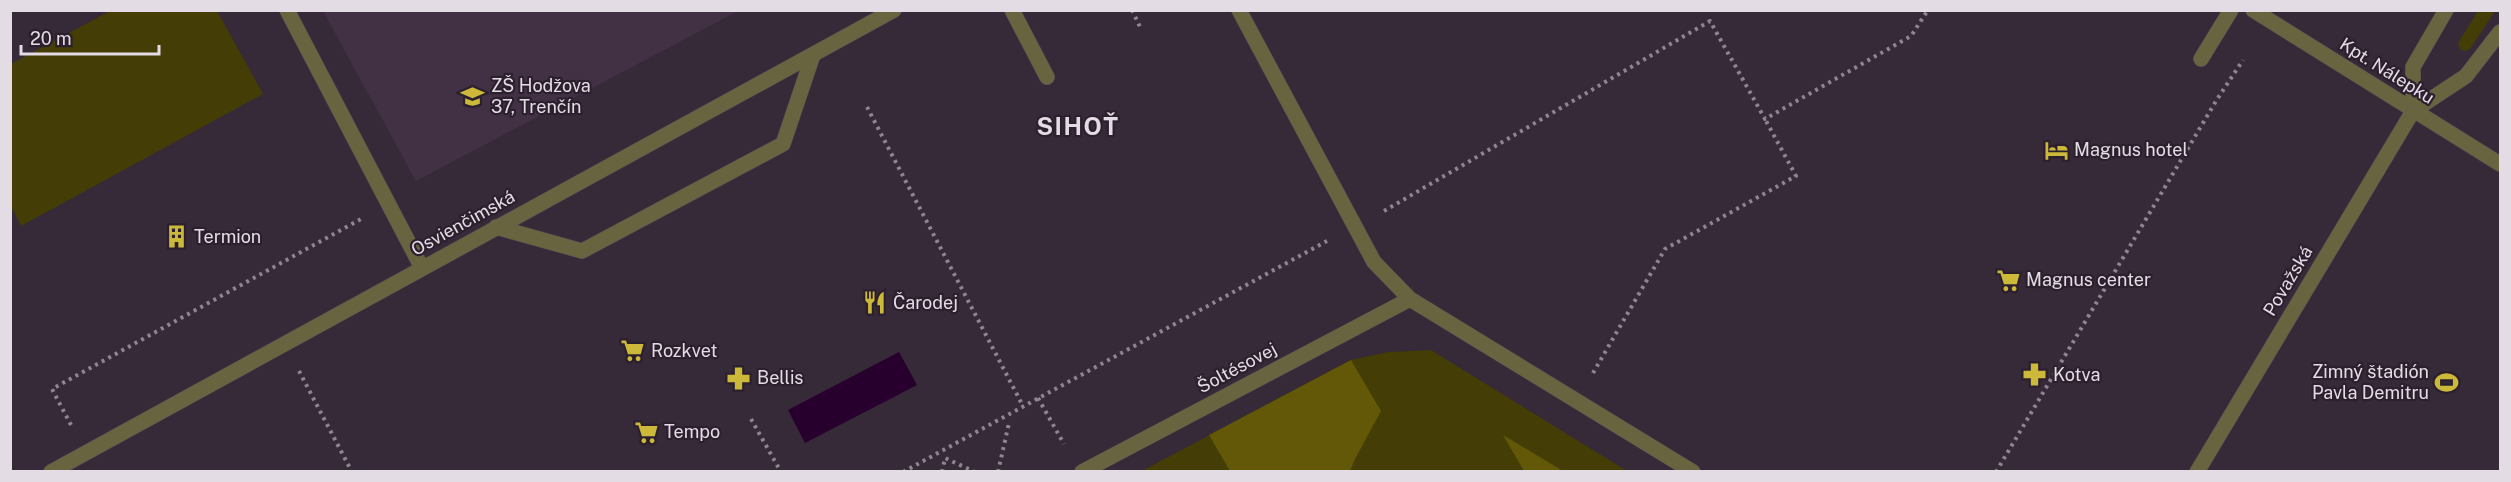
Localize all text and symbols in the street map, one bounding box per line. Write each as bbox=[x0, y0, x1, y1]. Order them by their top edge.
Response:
scale bar bbox=[21, 18, 159, 56]
text: 20 m bbox=[30, 28, 72, 49]
street label: Kpt. Nálepku bbox=[2336, 33, 2438, 108]
place label: ZŠ Hodžova 37, Trenčín bbox=[491, 75, 591, 117]
school or university icon: ZŠ Hodžova 37, Trenčín bbox=[460, 83, 486, 109]
district label: SIHOŤ bbox=[1036, 112, 1120, 140]
hotel icon: Magnus hotel bbox=[2043, 137, 2069, 163]
place label: Magnus hotel bbox=[2074, 139, 2188, 160]
street label: Osvienčimská bbox=[407, 185, 518, 260]
building icon: Termion bbox=[163, 224, 189, 250]
place label: Termion bbox=[194, 226, 261, 247]
street label: Považská bbox=[2259, 242, 2317, 319]
supermarket icon: Magnus center bbox=[1995, 267, 2021, 293]
place label: Magnus center bbox=[2026, 269, 2151, 290]
restaurant icon: Čarodej bbox=[862, 290, 888, 316]
place label: Čarodej bbox=[893, 292, 958, 313]
supermarket icon: Rozkvet bbox=[620, 338, 646, 364]
street label: Šoltésovej bbox=[1194, 338, 1280, 397]
place label: Rozkvet bbox=[651, 340, 718, 361]
place label: Zimný štadión Pavla Demitru bbox=[2312, 361, 2429, 403]
pharmacy icon: Kotva bbox=[2022, 362, 2048, 388]
place label: Kotva bbox=[2053, 364, 2100, 385]
pharmacy icon: Bellis bbox=[726, 365, 752, 391]
place label: Bellis bbox=[757, 367, 803, 388]
sports icon: Zimný štadión Pavla Demitru bbox=[2434, 369, 2460, 395]
supermarket icon: Tempo bbox=[633, 419, 659, 445]
place label: Tempo bbox=[664, 421, 720, 442]

